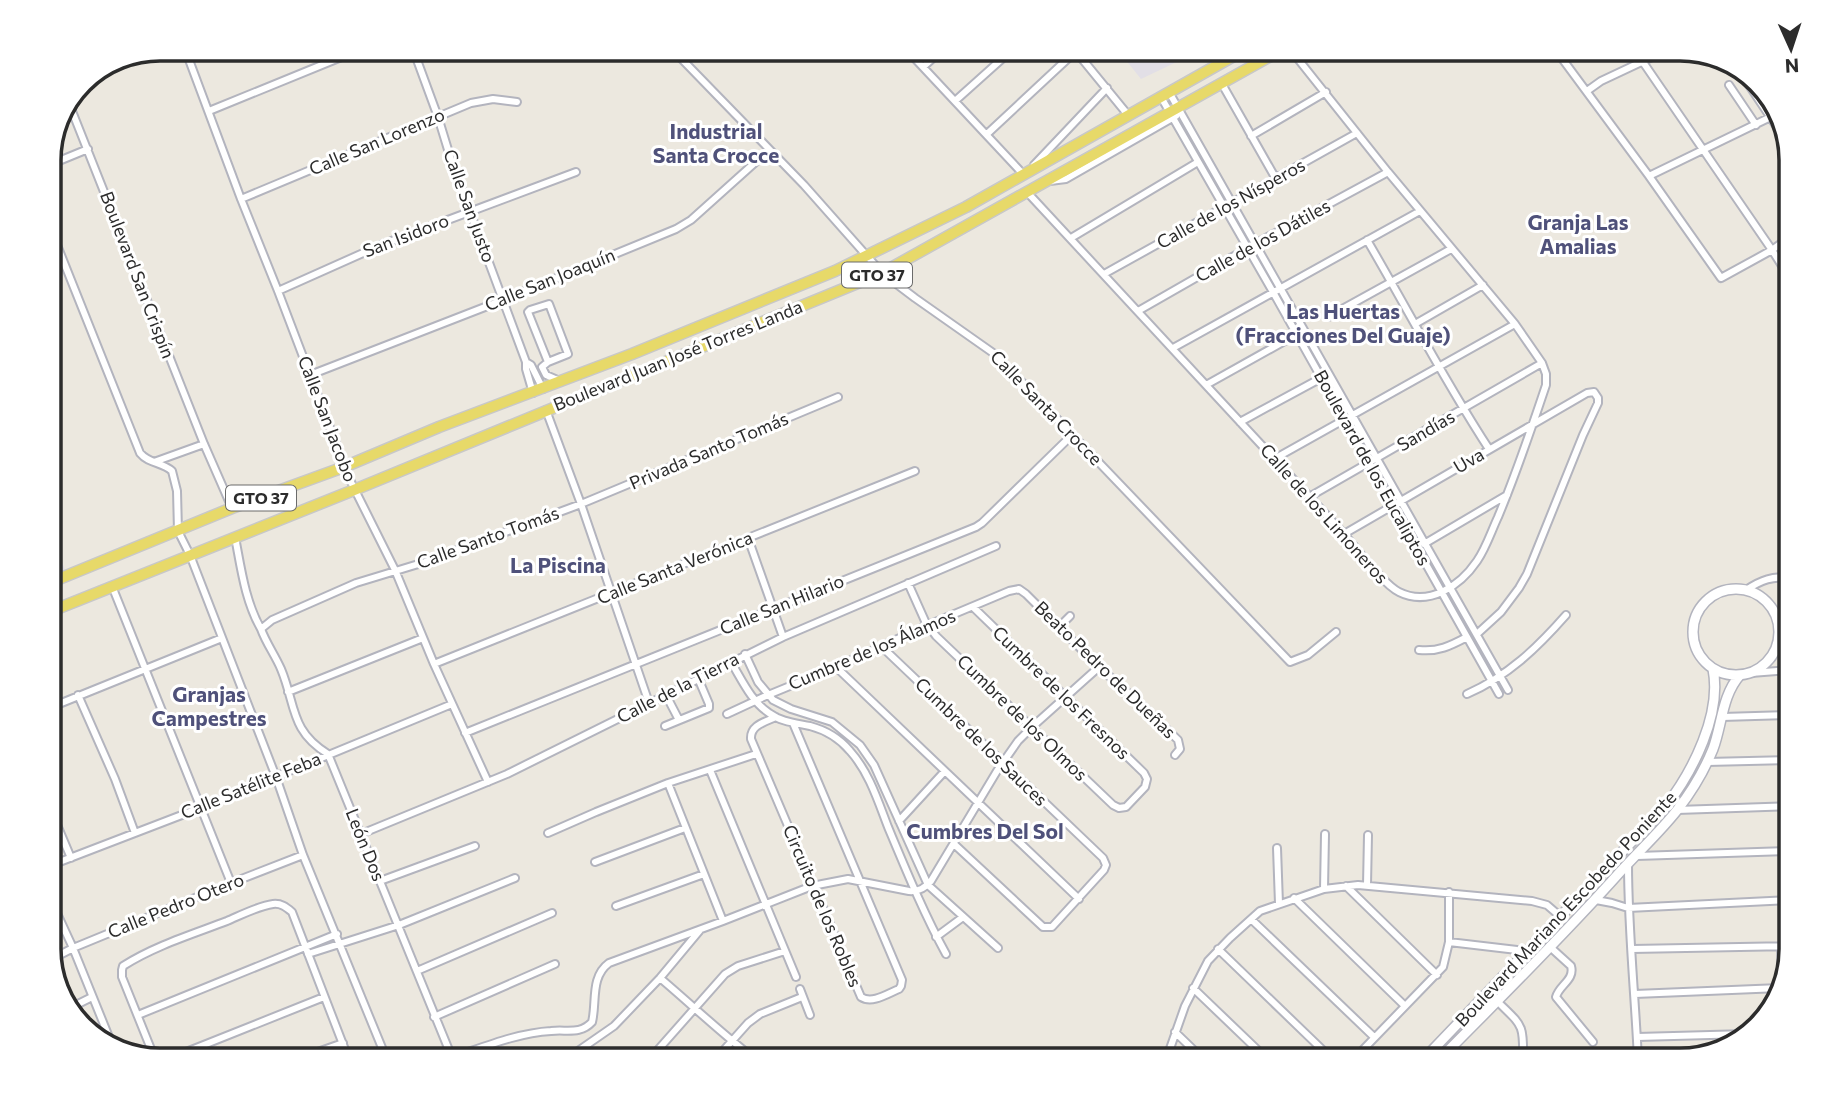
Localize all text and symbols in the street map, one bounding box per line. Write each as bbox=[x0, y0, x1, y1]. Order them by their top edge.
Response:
north arrow bbox=[1756, 14, 1826, 84]
text: N bbox=[1784, 55, 1800, 78]
street label: Calle San Lorenzo bbox=[306, 103, 448, 180]
district label: Industrial Santa Crocce bbox=[653, 118, 779, 167]
street label: Calle San Justo bbox=[439, 146, 501, 265]
street label: Calle de los Nísperos bbox=[1153, 153, 1309, 253]
street label: Boulevard San Crispín bbox=[96, 188, 180, 361]
street label: Calle de los Dátiles bbox=[1191, 194, 1334, 286]
street label: San Isidoro bbox=[360, 209, 452, 262]
district label: Granja Las Amalias bbox=[1528, 209, 1629, 258]
street label: Calle San Joaquín bbox=[481, 243, 618, 315]
road number: GTO 37 bbox=[842, 262, 912, 288]
street label: Boulevard Juan José Torres Landa bbox=[550, 295, 805, 415]
district label: Las Huertas (Fracciones Del Guaje) bbox=[1235, 298, 1451, 347]
street label: Calle Santa Crocce bbox=[986, 345, 1107, 469]
street label: Calle San Jacobo bbox=[294, 352, 362, 485]
street label: Boulevard de los Eucaliptos bbox=[1310, 366, 1436, 569]
street label: Sandías bbox=[1393, 405, 1458, 455]
street label: Privada Santo Tomás bbox=[626, 407, 791, 494]
street label: Calle de los Limoneros bbox=[1256, 439, 1393, 588]
street label: Uva bbox=[1449, 443, 1488, 478]
road number: GTO 37 bbox=[226, 485, 296, 510]
street label: Calle Santo Tomás bbox=[414, 501, 562, 573]
street label: Calle Santa Verónica bbox=[594, 526, 756, 608]
district label: La Piscina bbox=[510, 552, 606, 577]
street label: Calle San Hilario bbox=[716, 569, 847, 639]
street label: Beato Pedro de Dueñas bbox=[1030, 596, 1181, 742]
street label: Cumbre de los Álamos bbox=[785, 604, 959, 694]
street label: Cumbre de los Fresnos bbox=[988, 621, 1135, 764]
street label: Calle de la Tierra bbox=[613, 647, 742, 727]
street label: Cumbre de los Olmos bbox=[953, 649, 1092, 785]
street label: Cumbre de los Sauces bbox=[911, 672, 1052, 810]
district label: Granjas Campestres bbox=[152, 681, 267, 730]
street label: Calle Satélite Feba bbox=[177, 747, 324, 823]
street label: Boulevard Mariano Escobedo Poniente bbox=[1450, 786, 1680, 1031]
street label: León Dos bbox=[341, 805, 390, 884]
district label: Cumbres Del Sol bbox=[906, 818, 1064, 843]
street label: Circuito de los Robles bbox=[779, 821, 867, 990]
street label: Calle Pedro Otero bbox=[104, 868, 247, 942]

